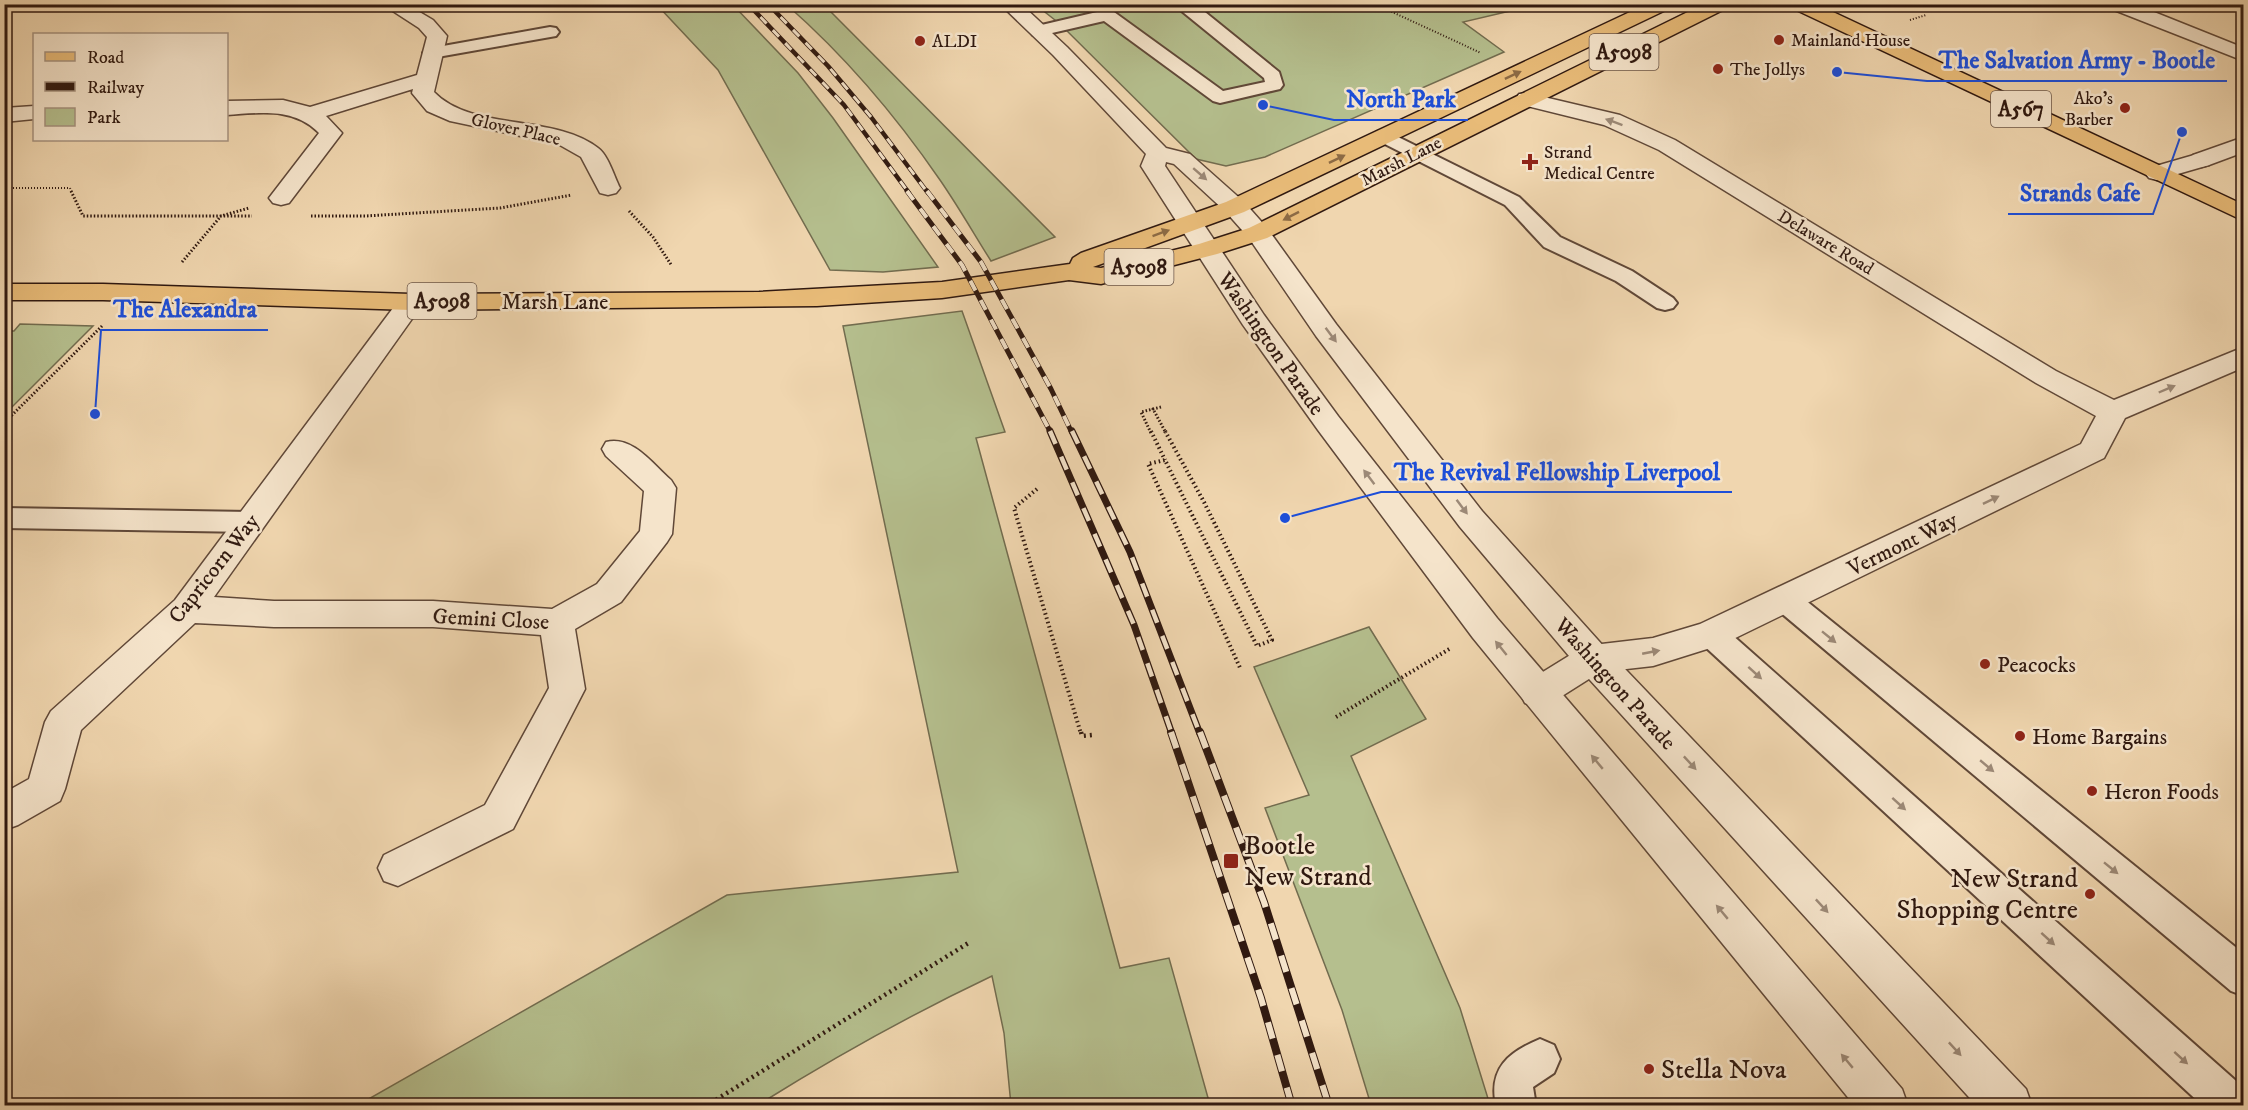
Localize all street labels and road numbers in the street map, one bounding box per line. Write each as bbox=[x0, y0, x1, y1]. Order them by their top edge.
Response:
road number: A5098 bbox=[1590, 34, 1658, 70]
road number: A567 bbox=[1991, 91, 2051, 127]
street label: Glover Place bbox=[469, 109, 563, 151]
street label: Marsh Lane bbox=[1357, 132, 1445, 192]
street label: Delaware Road bbox=[1773, 206, 1878, 280]
road number: A5098 bbox=[1104, 249, 1174, 285]
street label: Washington Parade bbox=[1211, 266, 1330, 421]
road number: A5098 bbox=[408, 283, 476, 319]
street label: Marsh Lane bbox=[502, 289, 608, 316]
street label: Vermont Way bbox=[1842, 506, 1962, 583]
street label: Capricorn Way bbox=[163, 508, 266, 629]
street label: Gemini Close bbox=[432, 603, 550, 636]
street label: Washington Parade bbox=[1548, 612, 1681, 756]

